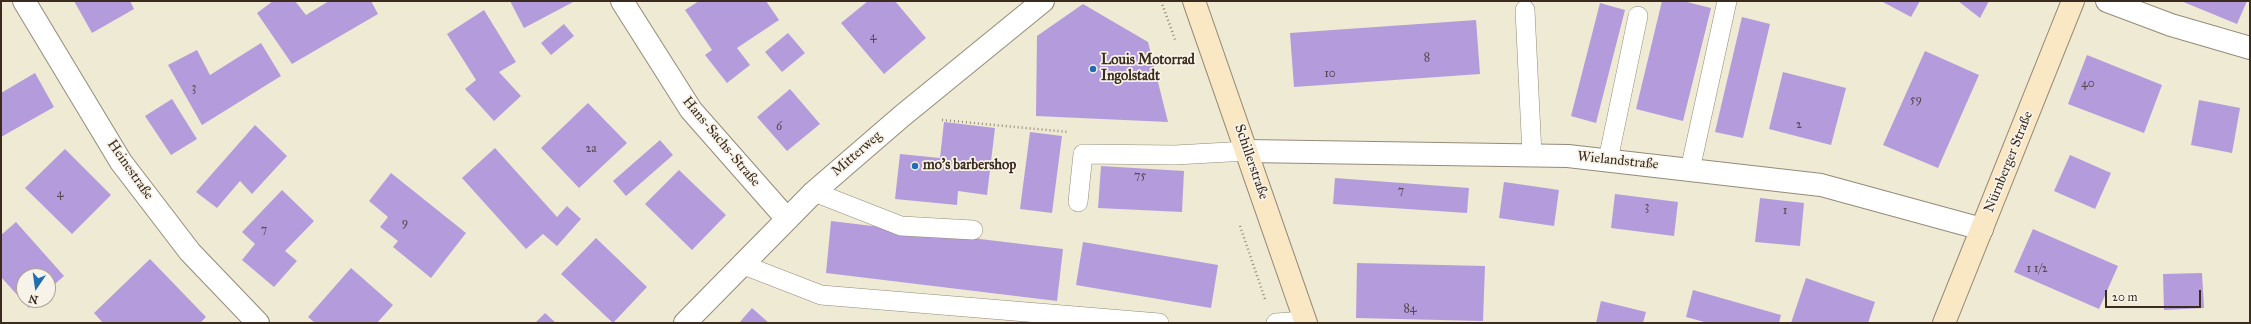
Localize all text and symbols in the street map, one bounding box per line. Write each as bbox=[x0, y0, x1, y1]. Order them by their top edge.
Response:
house number: 4 bbox=[870, 30, 876, 44]
house number: 8 bbox=[1424, 51, 1430, 65]
place label: Louis Motorrad Ingolstadt bbox=[1101, 53, 1195, 86]
marker: Louis Motorrad Ingolstadt bbox=[1088, 64, 1098, 74]
house number: 10 bbox=[1324, 67, 1336, 81]
house number: 40 bbox=[2081, 77, 2095, 91]
house number: 3 bbox=[192, 81, 196, 95]
house number: 59 bbox=[1910, 93, 1922, 107]
street label: Hans-Sachs-Straße bbox=[678, 94, 764, 190]
street label: Nürnberger Straße bbox=[1981, 109, 2037, 215]
house number: 2 bbox=[1796, 118, 1802, 132]
house number: 6 bbox=[776, 120, 782, 134]
street label: Schillerstraße bbox=[1230, 122, 1272, 202]
street label: Mitterweg bbox=[829, 128, 885, 180]
street label: Heinestraße bbox=[103, 137, 157, 203]
house number: 2a bbox=[586, 142, 596, 156]
street label: Wielandstraße bbox=[1577, 148, 1659, 174]
place label: mo's barbershop bbox=[923, 158, 1016, 174]
marker: mo's barbershop bbox=[910, 161, 920, 171]
house number: 75 bbox=[1134, 169, 1146, 183]
house number: 7 bbox=[1398, 184, 1404, 198]
house number: 4 bbox=[57, 187, 63, 201]
house number: 3 bbox=[1645, 200, 1649, 214]
house number: 1 bbox=[1783, 204, 1787, 218]
house number: 9 bbox=[402, 216, 408, 230]
house number: 7 bbox=[261, 223, 267, 237]
house number: 1 1/2 bbox=[2026, 262, 2048, 276]
north arrow bbox=[16, 268, 56, 308]
scale bar bbox=[2107, 282, 2203, 308]
text: 20 m bbox=[2112, 290, 2138, 304]
text: N bbox=[27, 292, 39, 307]
house number: 84 bbox=[1403, 302, 1417, 316]

